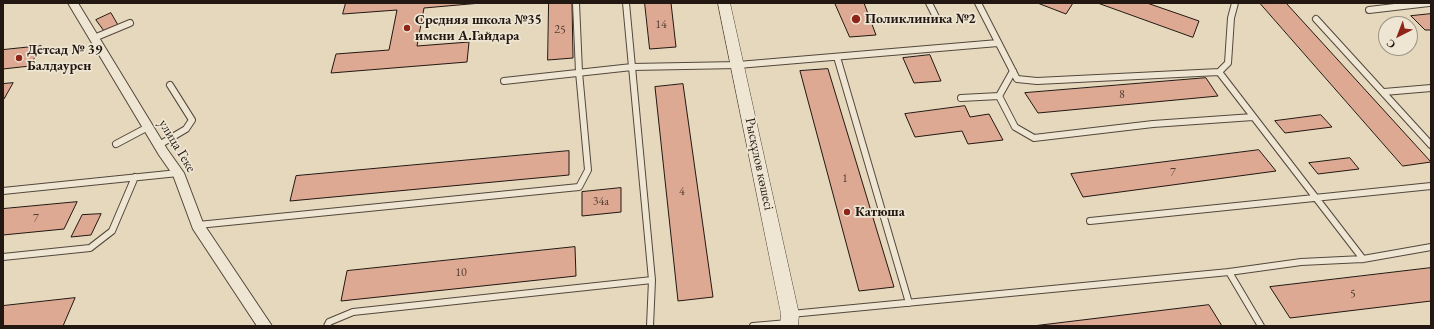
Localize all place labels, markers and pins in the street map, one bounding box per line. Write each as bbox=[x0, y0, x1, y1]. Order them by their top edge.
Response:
place label: Поликлиника №2 bbox=[865, 11, 976, 27]
place label: Средняя школа №35 имени А.Гайдара bbox=[415, 12, 542, 44]
marker: Поликлиника №2 bbox=[850, 13, 862, 25]
marker: Средняя школа №35 имени А.Гайдара bbox=[402, 23, 412, 33]
place label: Детсад № 39 Балдаурен bbox=[27, 42, 102, 74]
marker: Детсад № 39 Балдаурен bbox=[14, 53, 24, 63]
place label: Катюша bbox=[855, 204, 905, 220]
marker: Катюша bbox=[842, 207, 852, 217]

